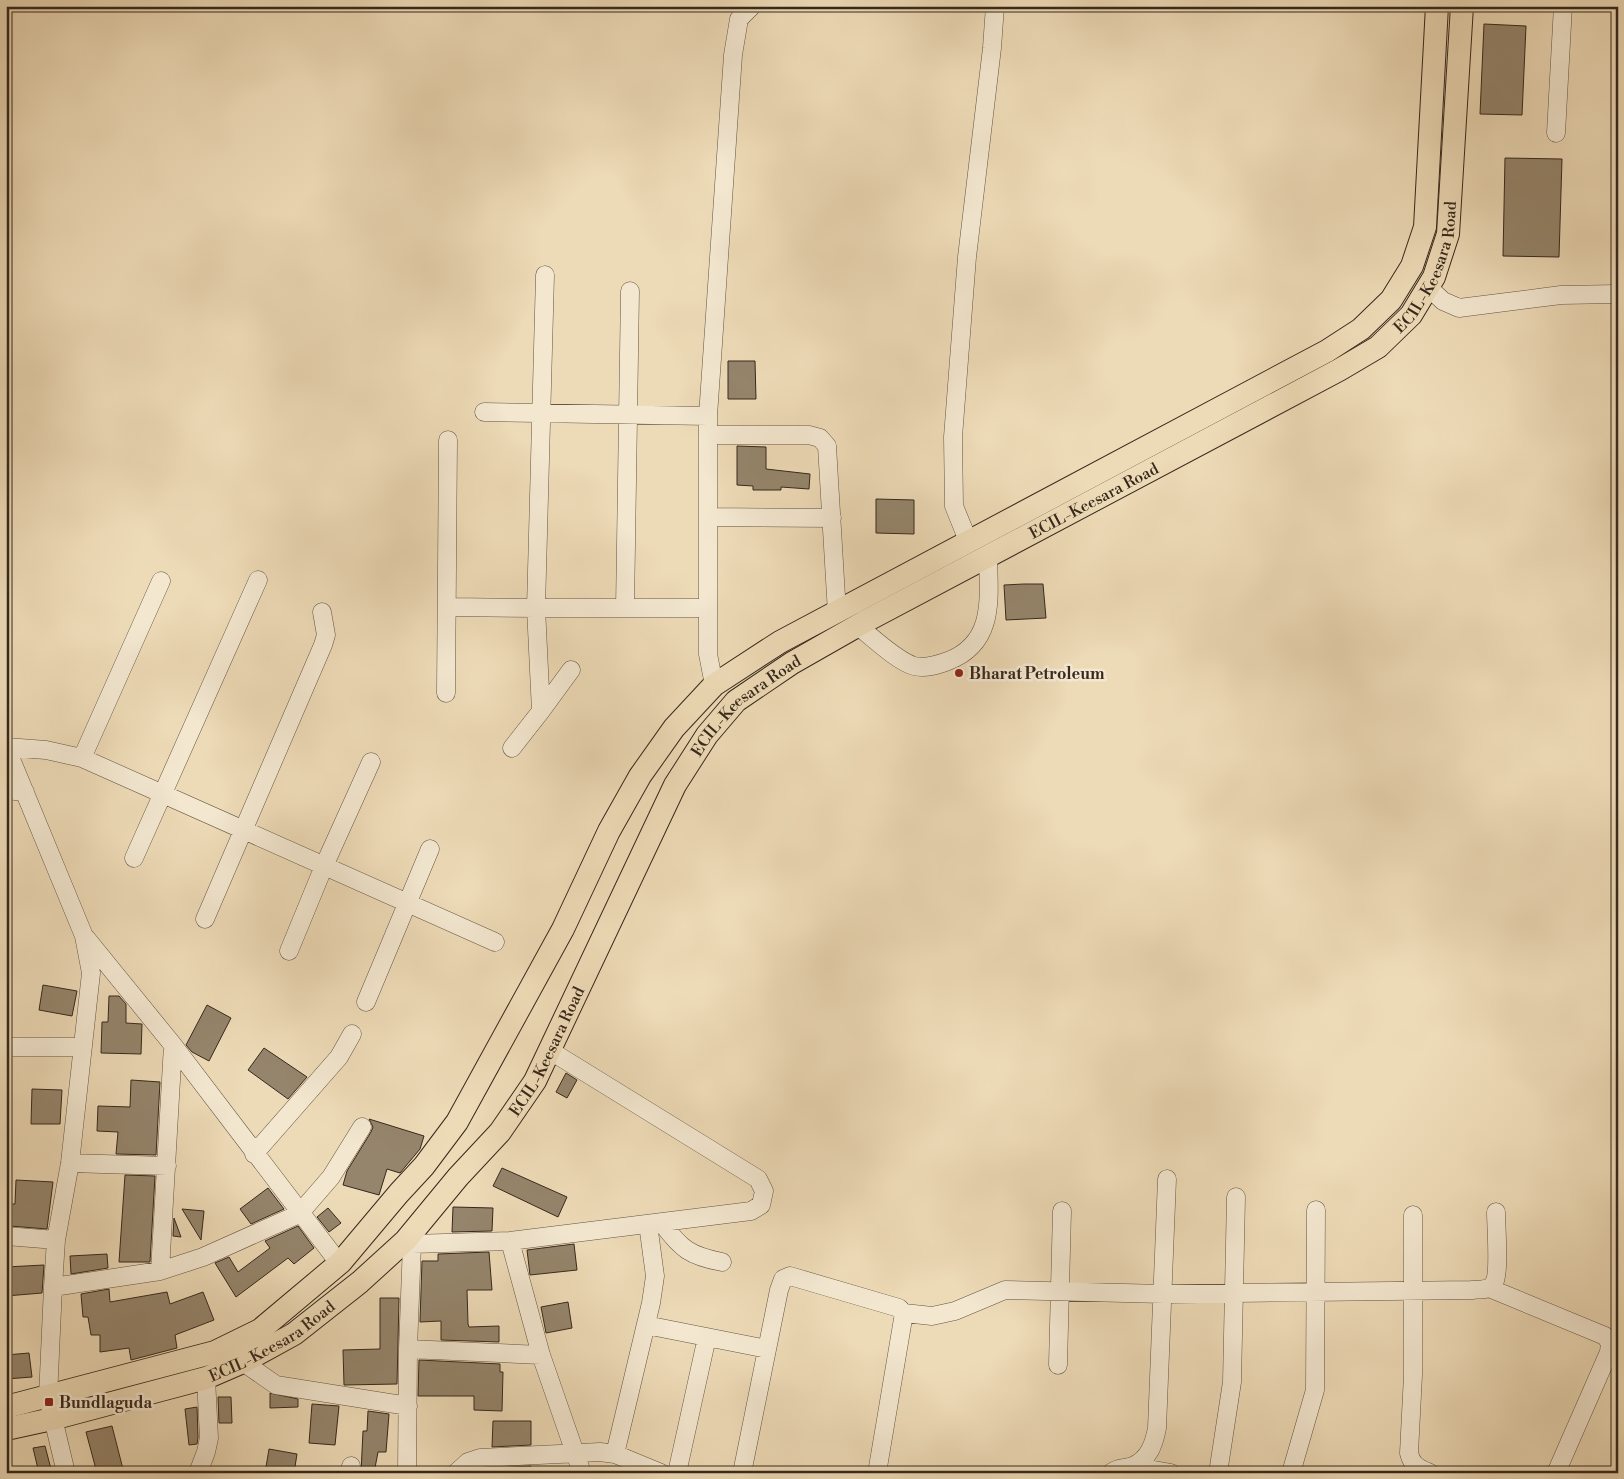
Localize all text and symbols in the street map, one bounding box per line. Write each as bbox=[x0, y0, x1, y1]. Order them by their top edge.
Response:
street label: ECIL-Keesara Road bbox=[1389, 201, 1461, 338]
street label: ECIL-Keesara Road bbox=[1026, 459, 1162, 544]
street label: ECIL-Keesara Road bbox=[687, 651, 805, 760]
place label: Bharat Petroleum bbox=[969, 664, 1105, 684]
marker: Bharat Petroleum bbox=[953, 667, 965, 679]
street label: ECIL-Keesara Road bbox=[505, 984, 589, 1120]
street label: ECIL-Keesara Road bbox=[206, 1297, 339, 1387]
place label: Bundlaguda bbox=[59, 1393, 153, 1413]
marker: Bundlaguda bbox=[43, 1396, 55, 1408]

